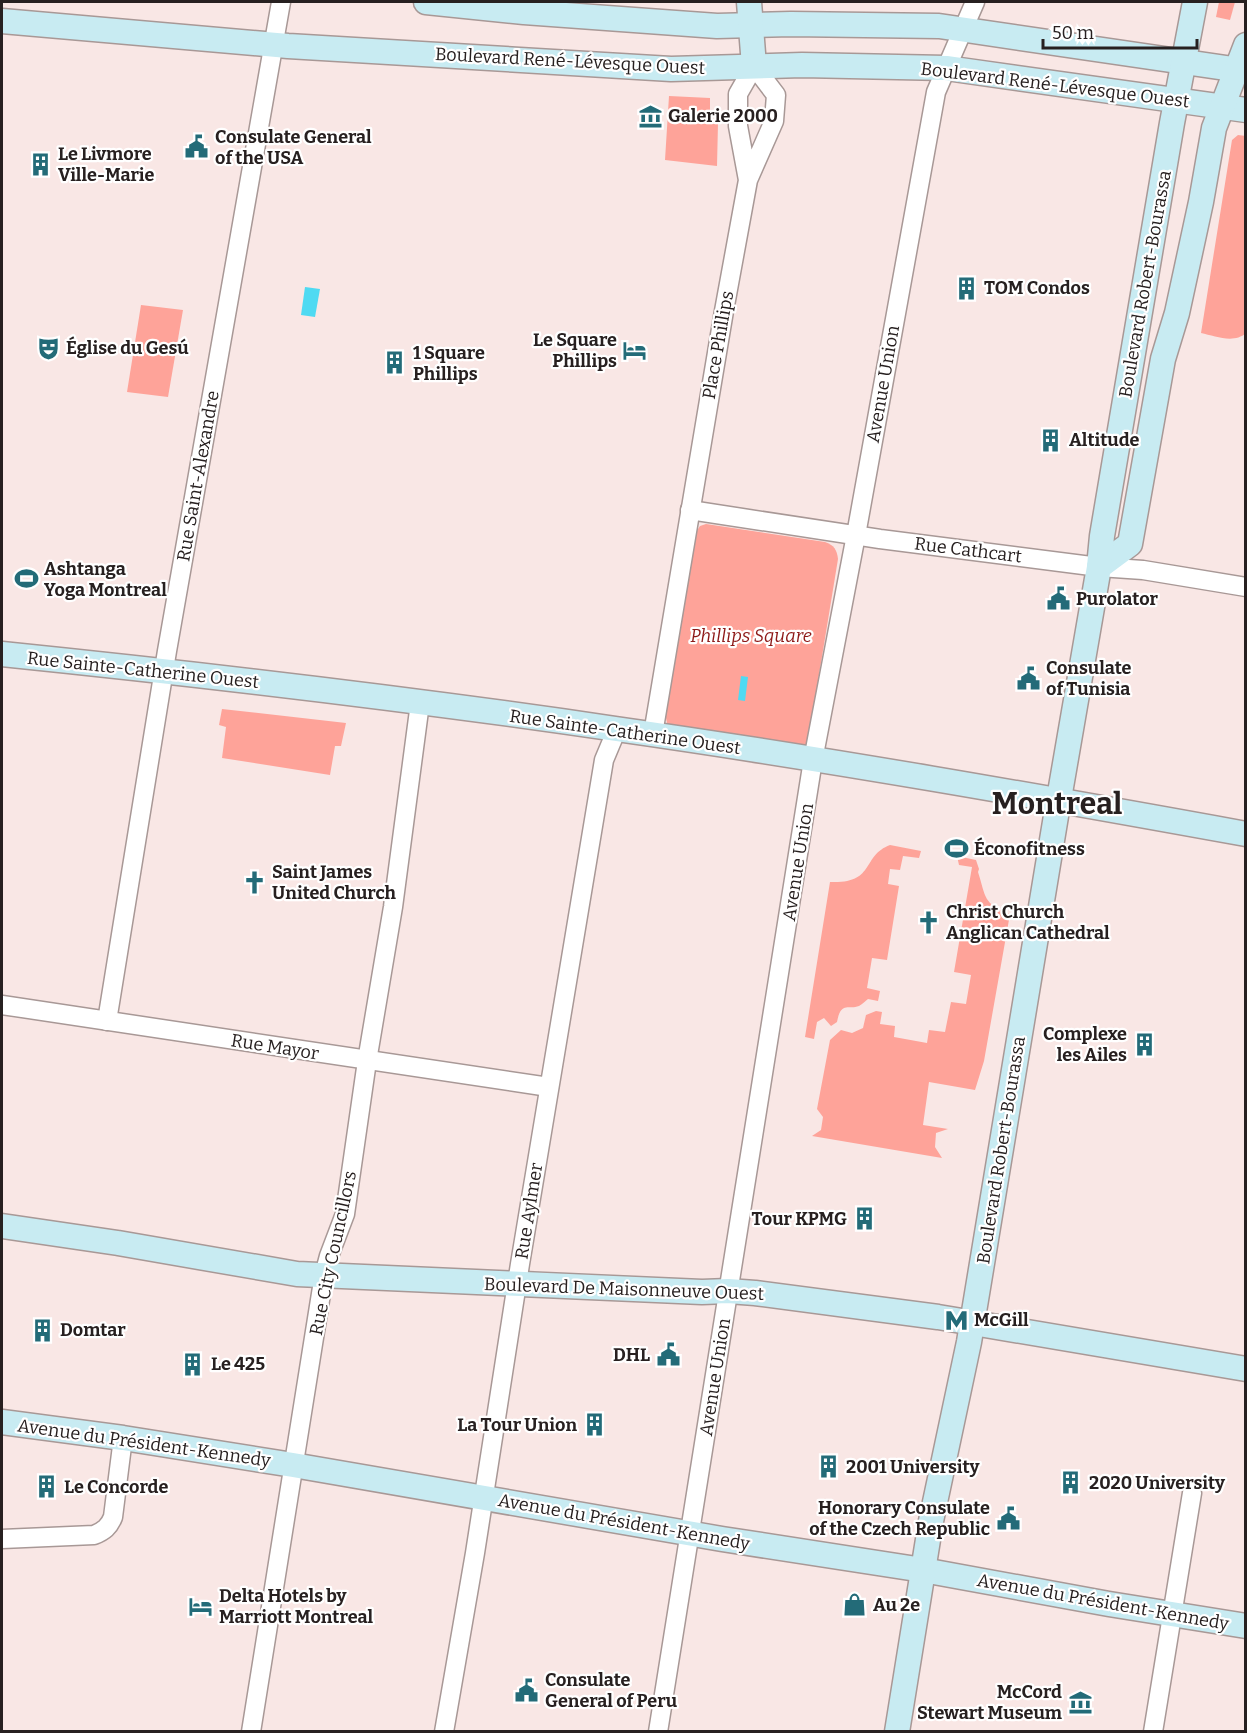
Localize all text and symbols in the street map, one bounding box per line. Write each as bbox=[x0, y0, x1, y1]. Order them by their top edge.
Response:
scale bar bbox=[1043, 12, 1198, 50]
text: 50 m bbox=[1052, 22, 1094, 44]
street label: Boulevard René-Lévesque Ouest bbox=[434, 43, 706, 79]
street label: Boulevard René-Lévesque Ouest bbox=[919, 58, 1191, 112]
museum icon: Galerie 2000 bbox=[637, 103, 663, 129]
place label: Galerie 2000 bbox=[668, 105, 778, 127]
place label: Consulate General of the USA bbox=[215, 126, 372, 169]
public building icon: Consulate General of the USA bbox=[184, 134, 210, 160]
place label: Le Livmore Ville-Marie bbox=[58, 143, 155, 186]
building icon: Le Livmore Ville-Marie bbox=[27, 151, 53, 177]
street label: Boulevard Robert-Bourassa bbox=[1114, 169, 1176, 399]
building icon: TOM Condos bbox=[953, 275, 979, 301]
place label: TOM Condos bbox=[984, 277, 1090, 299]
street label: Place Phillips bbox=[698, 289, 738, 401]
street label: Avenue Union bbox=[862, 323, 904, 444]
place label: Le Square Phillips bbox=[533, 329, 617, 372]
theatre icon: Église du Gesú bbox=[35, 335, 61, 361]
place label: Église du Gesú bbox=[66, 336, 189, 359]
hotel icon: Le Square Phillips bbox=[622, 337, 648, 363]
place label: 1 Square Phillips bbox=[413, 342, 485, 385]
building icon: 1 Square Phillips bbox=[382, 350, 408, 376]
street label: Rue Saint-Alexandre bbox=[172, 389, 224, 563]
building icon: Altitude bbox=[1038, 427, 1064, 453]
place label: Altitude bbox=[1069, 429, 1140, 451]
street label: Rue Cathcart bbox=[913, 533, 1023, 568]
place label: Ashtanga Yoga Montreal bbox=[44, 558, 167, 601]
sports icon: Ashtanga Yoga Montreal bbox=[13, 566, 39, 592]
public building icon: Purolator bbox=[1045, 586, 1071, 612]
place label: Purolator bbox=[1076, 588, 1159, 610]
park label: Phillips Square bbox=[690, 625, 812, 647]
street label: Rue Sainte-Catherine Ouest bbox=[26, 647, 261, 693]
place label: Consulate of Tunisia bbox=[1046, 657, 1132, 700]
public building icon: Consulate of Tunisia bbox=[1015, 665, 1041, 691]
street label: Rue Sainte-Catherine Ouest bbox=[508, 705, 742, 759]
district label: Montreal bbox=[992, 786, 1122, 822]
street label: Avenue Union bbox=[778, 801, 818, 922]
sports icon: Éconofitness bbox=[943, 836, 969, 862]
place label: Éconofitness bbox=[974, 837, 1085, 860]
place label: Saint James United Church bbox=[272, 861, 397, 904]
church icon: Saint James United Church bbox=[241, 869, 267, 895]
place label: Christ Church Anglican Cathedral bbox=[946, 901, 1110, 944]
church icon: Christ Church Anglican Cathedral bbox=[915, 909, 941, 935]
place label: Complexe les Ailes bbox=[1043, 1023, 1127, 1066]
street label: Rue Mayor bbox=[230, 1029, 321, 1065]
building icon: Complexe les Ailes bbox=[1132, 1031, 1158, 1057]
street label: Boulevard Robert-Bourassa bbox=[972, 1034, 1030, 1265]
street label: Rue Aylmer bbox=[511, 1161, 547, 1261]
street label: Rue City Councillors bbox=[305, 1169, 361, 1337]
building icon: Tour KPMG bbox=[852, 1206, 878, 1232]
place label: Tour KPMG bbox=[752, 1208, 847, 1230]
street label: Boulevard De Maisonneuve Ouest bbox=[484, 1273, 765, 1305]
metro station icon: McGill bbox=[943, 1307, 969, 1333]
place label: McGill bbox=[974, 1309, 1029, 1331]
street label: Avenue Union bbox=[695, 1316, 735, 1437]
building icon: Domtar bbox=[29, 1317, 55, 1343]
place label: Domtar bbox=[60, 1319, 126, 1341]
public building icon: DHL bbox=[655, 1342, 681, 1368]
place label: DHL bbox=[613, 1344, 650, 1366]
building icon: Le 425 bbox=[180, 1351, 206, 1377]
place label: Le 425 bbox=[211, 1353, 265, 1375]
building icon: La Tour Union bbox=[582, 1412, 608, 1438]
street label: Avenue du Président-Kennedy bbox=[16, 1414, 272, 1472]
place label: La Tour Union bbox=[457, 1414, 577, 1436]
building icon: 2001 University bbox=[815, 1454, 841, 1480]
place label: 2001 University bbox=[846, 1456, 981, 1478]
building icon: 2020 University bbox=[1058, 1470, 1084, 1496]
place label: 2020 University bbox=[1089, 1472, 1226, 1494]
building icon: Le Concorde bbox=[33, 1474, 59, 1500]
place label: Le Concorde bbox=[64, 1476, 168, 1498]
street label: Avenue du Président-Kennedy bbox=[496, 1489, 752, 1555]
place label: Honorary Consulate of the Czech Republic bbox=[809, 1497, 990, 1540]
public building icon: Honorary Consulate of the Czech Republic bbox=[995, 1505, 1021, 1531]
street label: Avenue du Président-Kennedy bbox=[975, 1569, 1231, 1635]
place label: Delta Hotels by Marriott Montreal bbox=[219, 1585, 374, 1628]
shop icon: Au 2e bbox=[842, 1592, 868, 1618]
hotel icon: Delta Hotels by Marriott Montreal bbox=[188, 1593, 214, 1619]
place label: Au 2e bbox=[873, 1594, 920, 1616]
place label: Consulate General of Peru bbox=[545, 1669, 678, 1712]
public building icon: Consulate General of Peru bbox=[514, 1677, 540, 1703]
place label: McCord Stewart Museum bbox=[917, 1681, 1062, 1724]
museum icon: McCord Stewart Museum bbox=[1067, 1689, 1093, 1715]

